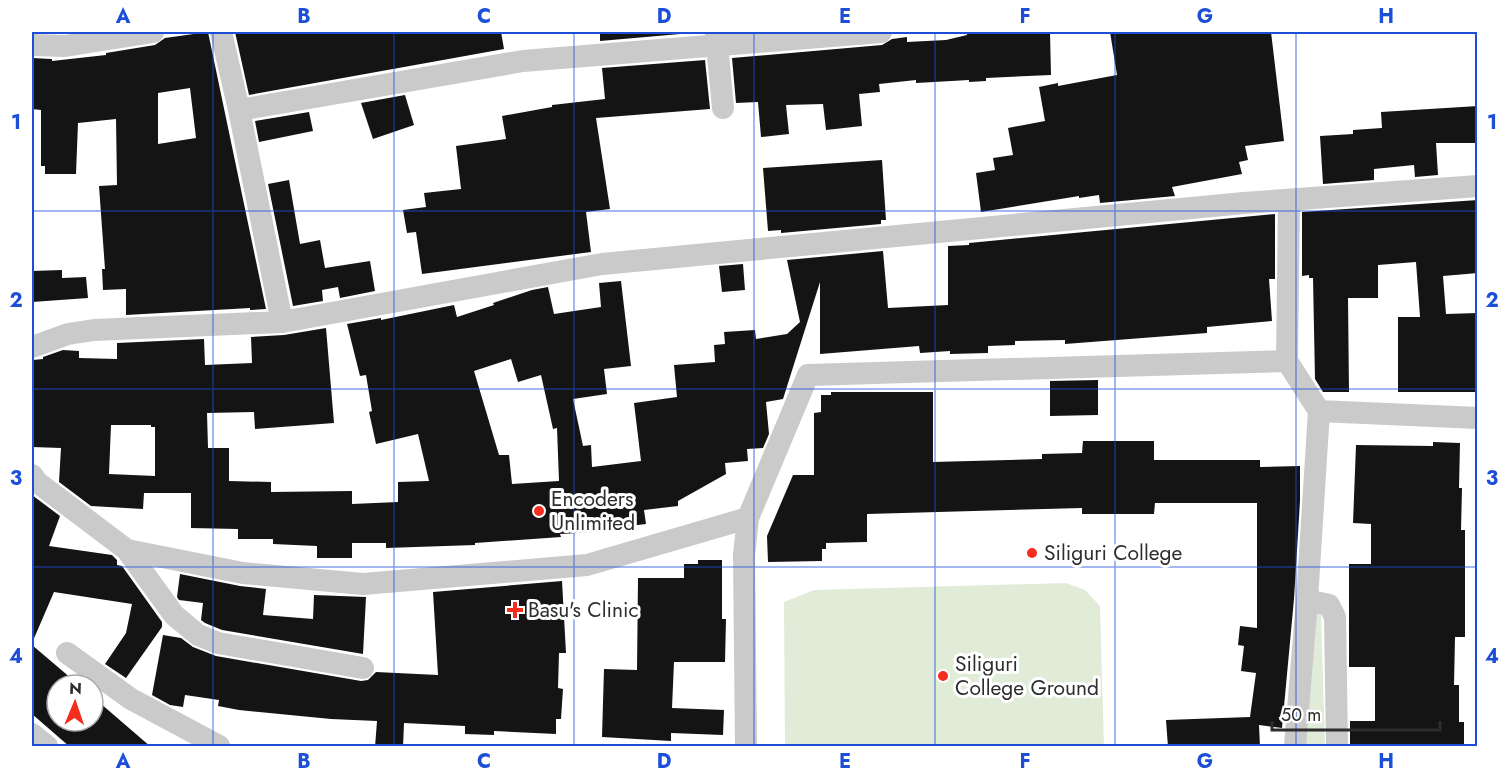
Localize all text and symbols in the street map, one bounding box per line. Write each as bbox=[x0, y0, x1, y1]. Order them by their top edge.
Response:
text: A bbox=[115, 2, 131, 31]
text: B bbox=[297, 2, 311, 31]
text: C bbox=[477, 2, 491, 31]
text: D bbox=[657, 2, 671, 31]
text: E bbox=[839, 2, 851, 31]
text: F bbox=[1019, 2, 1031, 31]
text: G bbox=[1197, 2, 1213, 31]
text: H bbox=[1378, 2, 1394, 31]
text: 1 bbox=[11, 108, 21, 137]
text: 1 bbox=[1487, 108, 1497, 137]
text: 2 bbox=[9, 286, 23, 315]
text: 2 bbox=[1485, 286, 1499, 315]
text: 3 bbox=[10, 464, 22, 493]
text: 3 bbox=[1486, 464, 1498, 493]
place label: Encoders Unlimited bbox=[551, 484, 635, 538]
marker: Encoders Unlimited bbox=[532, 504, 546, 518]
place label: Siliguri College bbox=[1044, 538, 1183, 568]
marker: Siliguri College bbox=[1025, 546, 1039, 560]
place label: Basu's Clinic bbox=[528, 595, 639, 625]
marker: Basu's Clinic bbox=[506, 601, 524, 619]
text: 4 bbox=[9, 642, 23, 671]
text: 4 bbox=[1485, 642, 1499, 671]
place label: Siliguri College Ground bbox=[955, 649, 1099, 703]
marker: Siliguri College Ground bbox=[936, 669, 950, 683]
north arrow bbox=[45, 673, 105, 733]
text: N bbox=[69, 677, 82, 700]
scale bar bbox=[1272, 694, 1440, 732]
text: 50 m bbox=[1281, 702, 1321, 728]
text: A bbox=[115, 747, 131, 776]
text: B bbox=[297, 747, 311, 776]
text: C bbox=[477, 747, 491, 776]
text: D bbox=[657, 747, 671, 776]
text: E bbox=[839, 747, 851, 776]
text: F bbox=[1019, 747, 1031, 776]
text: G bbox=[1197, 747, 1213, 776]
text: H bbox=[1378, 747, 1394, 776]

